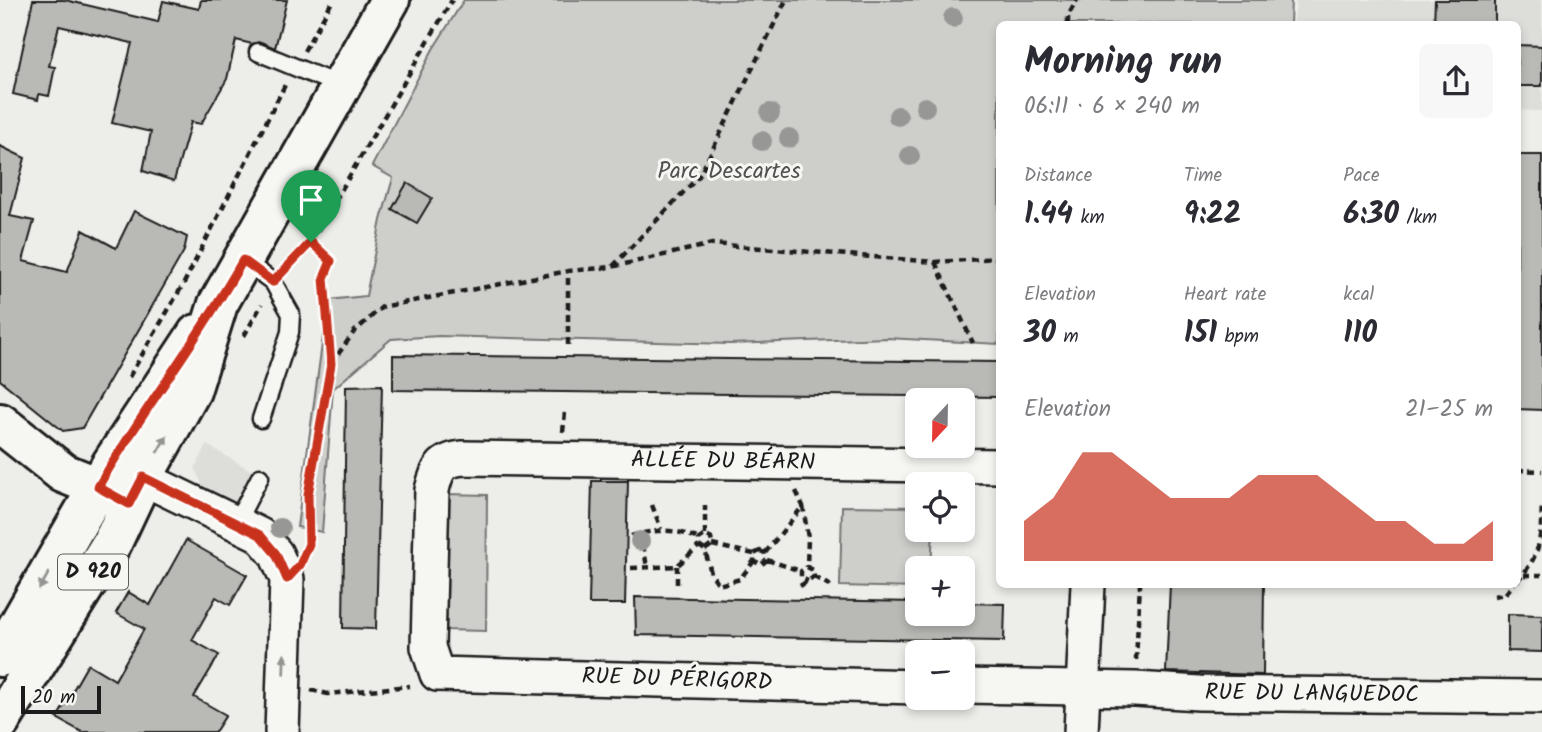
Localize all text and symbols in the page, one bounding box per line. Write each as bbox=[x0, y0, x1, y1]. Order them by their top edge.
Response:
text: Morning run bbox=[1024, 33, 1222, 93]
button: share bbox=[1419, 44, 1493, 118]
text: 06:11 · 6 × 240 m bbox=[1024, 89, 1200, 125]
park label: Parc Descartes bbox=[657, 154, 801, 190]
text: Distance bbox=[1024, 161, 1092, 191]
text: Time bbox=[1184, 161, 1222, 191]
text: Pace bbox=[1343, 161, 1380, 191]
pin bbox=[281, 170, 341, 242]
icon: arrive bbox=[292, 181, 330, 219]
text: 1.44 bbox=[1024, 191, 1073, 239]
text: 9:22 bbox=[1184, 191, 1241, 239]
text: 6:30 bbox=[1343, 191, 1399, 239]
text: km bbox=[1073, 203, 1105, 233]
text: /km bbox=[1399, 203, 1437, 233]
text: Elevation bbox=[1024, 280, 1096, 310]
text: Heart rate bbox=[1184, 280, 1266, 310]
text: kcal bbox=[1343, 280, 1374, 310]
text: 30 bbox=[1024, 310, 1056, 358]
text: 151 bbox=[1184, 310, 1217, 358]
text: 110 bbox=[1343, 310, 1377, 358]
text: m bbox=[1056, 322, 1079, 352]
text: bpm bbox=[1217, 322, 1259, 352]
north arrow bbox=[905, 388, 975, 458]
map controls bbox=[905, 388, 975, 710]
text: Elevation bbox=[1024, 392, 1111, 428]
text: 21–25 m bbox=[1405, 392, 1493, 428]
one-way arrow bbox=[156, 435, 168, 454]
street label: ALLÉE DU BÉARN bbox=[631, 443, 815, 481]
button: locate bbox=[905, 472, 975, 542]
road number: D 920 bbox=[58, 554, 128, 590]
button: + bbox=[905, 556, 975, 626]
one-way arrow bbox=[38, 571, 50, 590]
button: − bbox=[905, 640, 975, 710]
one-way arrow bbox=[279, 653, 290, 675]
street label: RUE DU PÉRIGORD bbox=[581, 659, 773, 701]
street label: RUE DU LANGUEDOC bbox=[1205, 675, 1419, 714]
scale bar bbox=[21, 683, 102, 715]
text: 20 m bbox=[32, 683, 75, 713]

